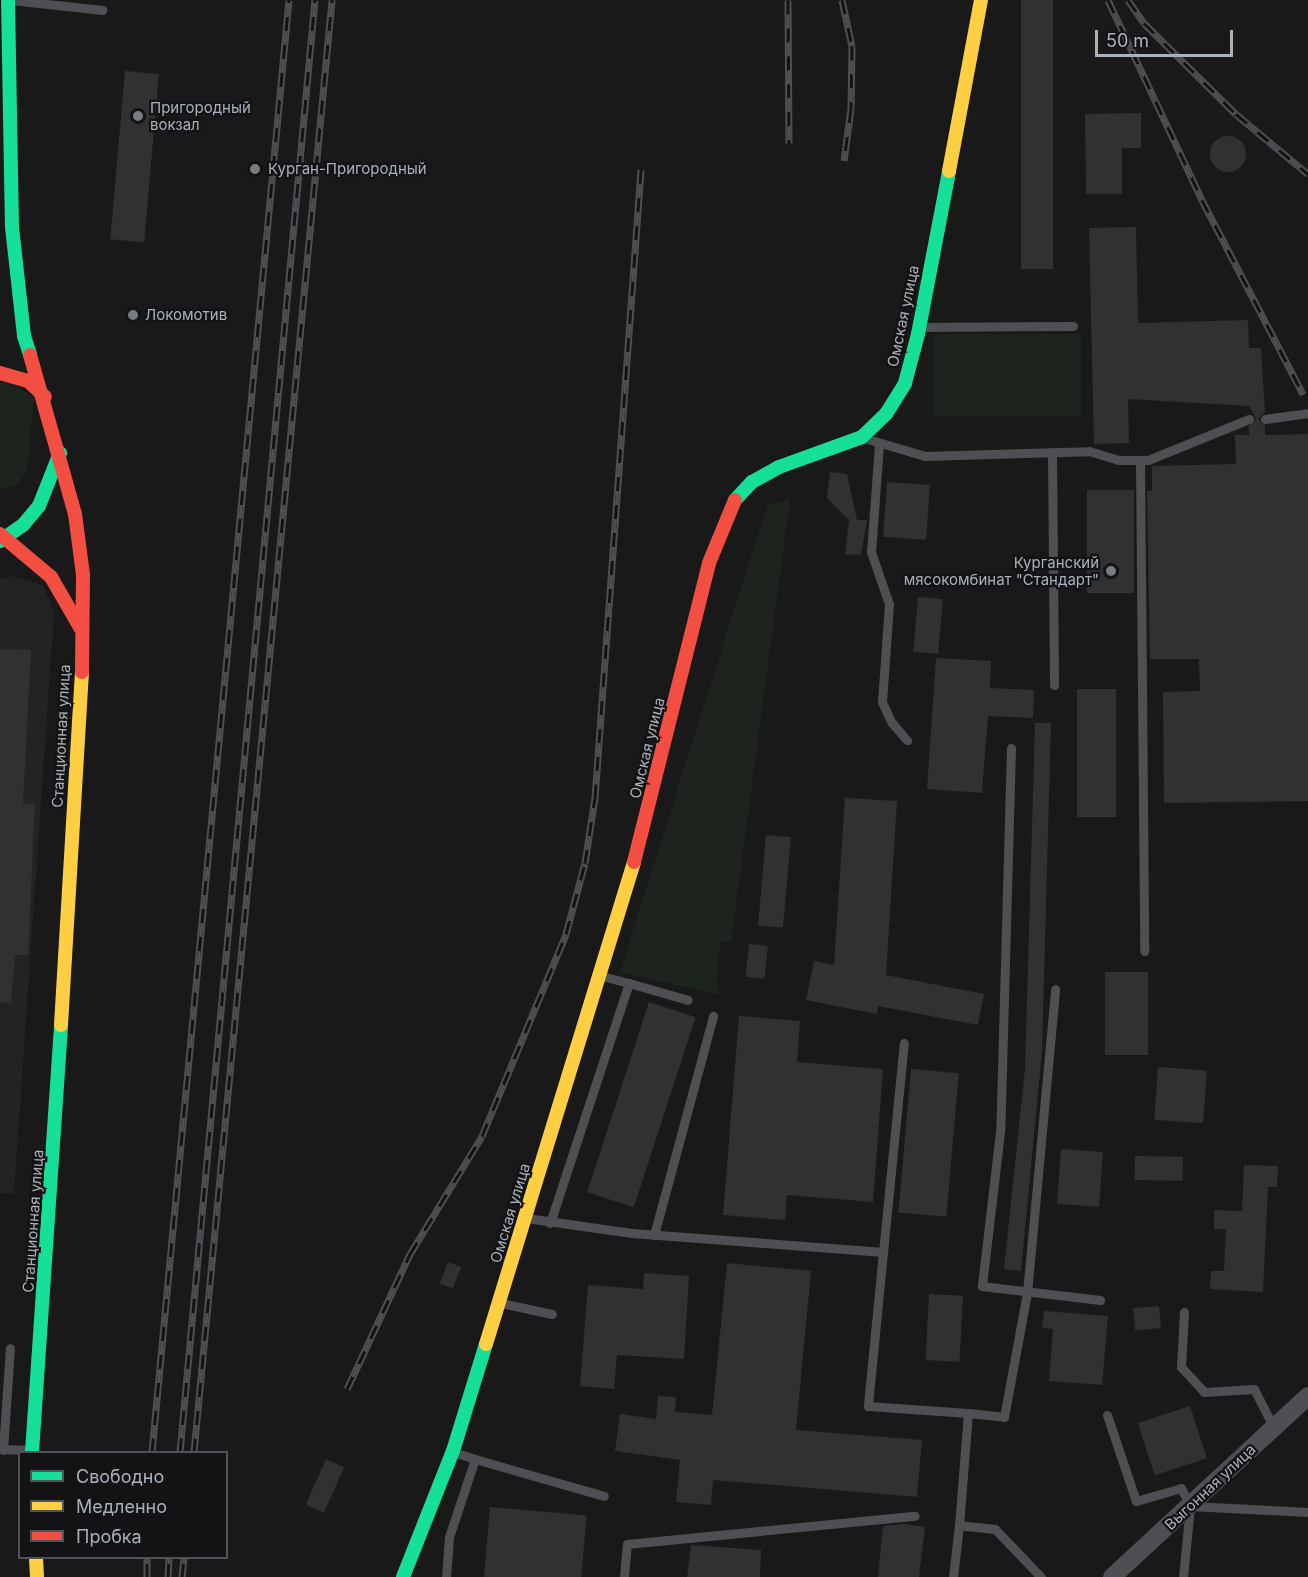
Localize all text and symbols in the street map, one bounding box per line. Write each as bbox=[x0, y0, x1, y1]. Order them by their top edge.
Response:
scale bar bbox=[1098, 18, 1236, 56]
text: 50 m bbox=[1106, 30, 1149, 51]
place label: Пригородный вокзал bbox=[150, 98, 251, 133]
marker: Пригородный вокзал bbox=[131, 109, 145, 123]
marker: Курган-Пригородный bbox=[246, 160, 264, 178]
place label: Курган-Пригородный bbox=[268, 160, 427, 178]
street label: Омская улица bbox=[883, 264, 923, 368]
place label: Локомотив bbox=[145, 306, 227, 324]
marker: Локомотив bbox=[126, 308, 140, 322]
place label: Курганский мясокомбинат "Стандарт" bbox=[904, 553, 1099, 588]
marker: Курганский мясокомбинат "Стандарт" bbox=[1104, 564, 1118, 578]
street label: Станционная улица bbox=[48, 664, 74, 808]
street label: Омская улица bbox=[626, 696, 668, 800]
street label: Станционная улица bbox=[19, 1149, 47, 1293]
street label: Омская улица bbox=[486, 1161, 534, 1265]
street label: Выгонная улица bbox=[1161, 1440, 1259, 1534]
legend bbox=[18, 1451, 228, 1559]
text: Свободно bbox=[76, 1466, 164, 1487]
text: Медленно bbox=[76, 1496, 167, 1517]
text: Пробка bbox=[76, 1526, 142, 1547]

